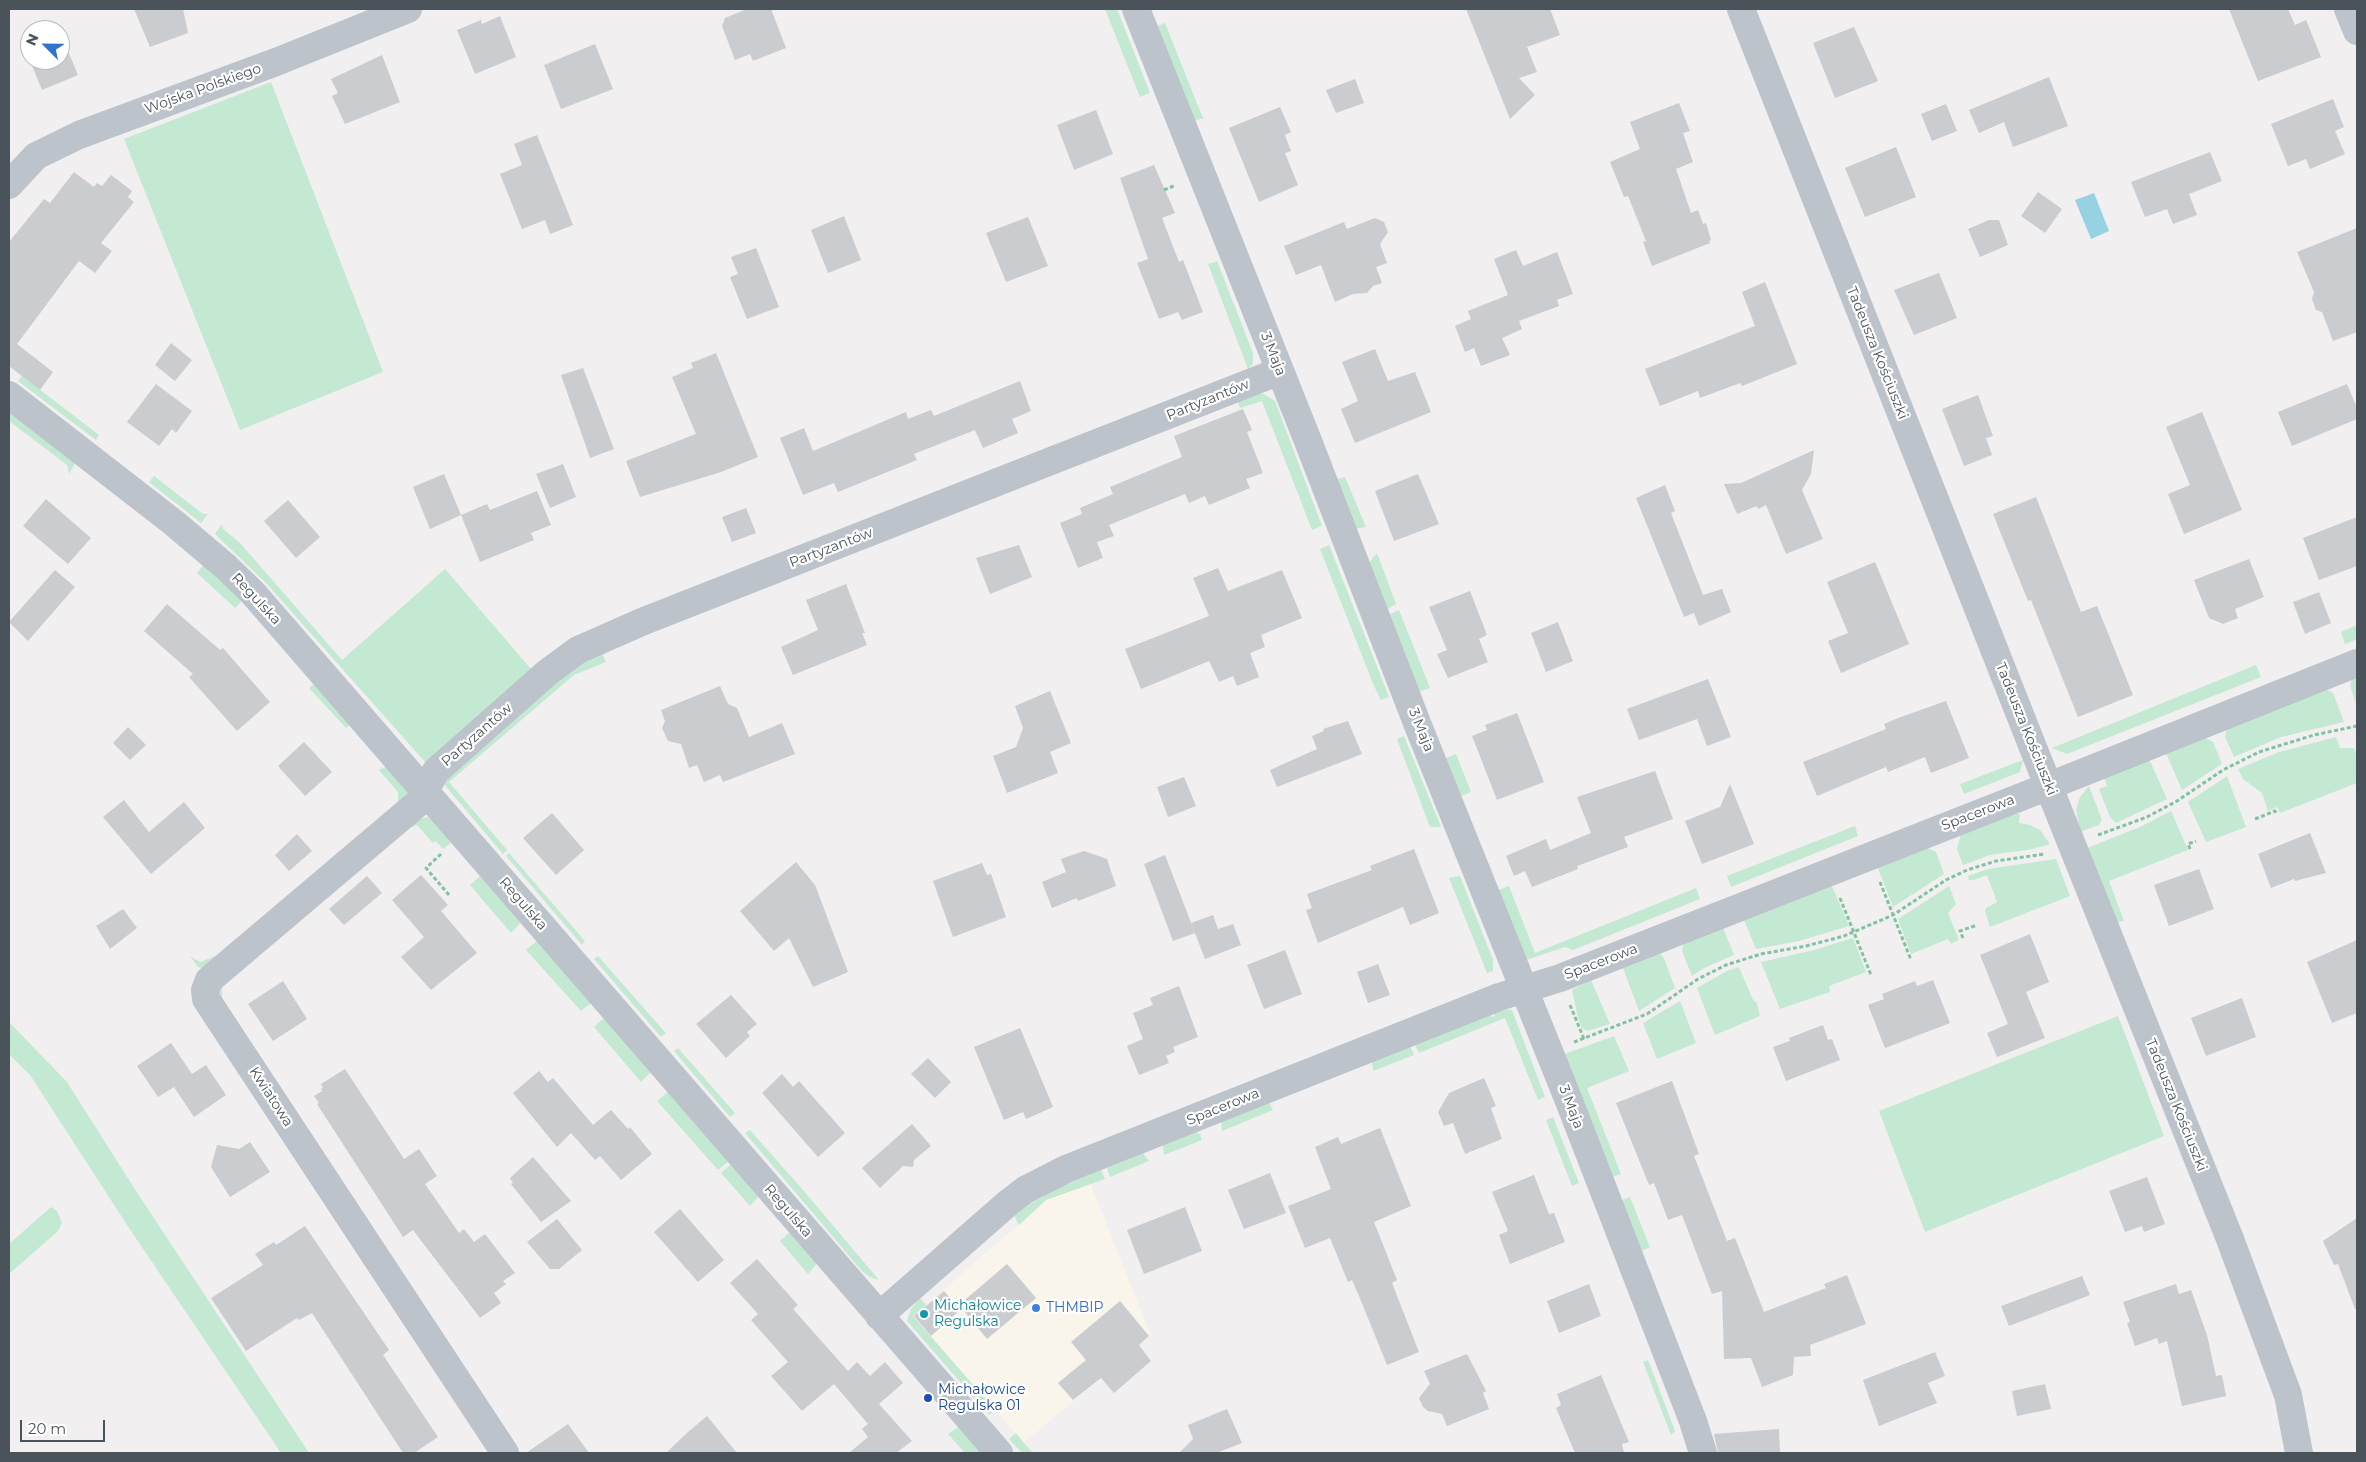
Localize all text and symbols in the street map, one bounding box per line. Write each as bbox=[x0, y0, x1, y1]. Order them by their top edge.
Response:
north arrow bbox=[20, 20, 70, 70]
text: N bbox=[22, 31, 43, 48]
street label: Wojska Polskiego bbox=[143, 60, 263, 118]
street label: Tadeusza Kościuszki bbox=[1843, 284, 1911, 422]
street label: 3 Maja bbox=[1257, 330, 1289, 378]
street label: Partyzantów bbox=[1164, 376, 1252, 424]
street label: Partyzantów bbox=[787, 524, 875, 572]
street label: Regulska bbox=[228, 570, 284, 628]
street label: Tadeusza Kościuszki bbox=[1992, 660, 2060, 798]
street label: Partyzantów bbox=[438, 700, 516, 770]
street label: 3 Maja bbox=[1405, 706, 1437, 754]
street label: Spacerowa bbox=[1939, 791, 2017, 835]
street label: Regulska bbox=[495, 874, 551, 934]
street label: Spacerowa bbox=[1562, 940, 1640, 984]
street label: Tadeusza Kościuszki bbox=[2142, 1036, 2210, 1174]
street label: Kwiatowa bbox=[245, 1064, 297, 1130]
street label: 3 Maja bbox=[1555, 1083, 1587, 1131]
street label: Spacerowa bbox=[1184, 1085, 1262, 1129]
street label: Regulska bbox=[760, 1181, 816, 1241]
place label: Michałowice Regulska bbox=[934, 1298, 1021, 1330]
place label: THMBIP bbox=[1046, 1300, 1104, 1316]
marker: THMBIP bbox=[1030, 1302, 1042, 1314]
marker: Michałowice Regulska bbox=[918, 1308, 930, 1320]
place label: Michałowice Regulska 01 bbox=[938, 1382, 1025, 1414]
marker: Michałowice Regulska 01 bbox=[922, 1392, 934, 1404]
scale bar bbox=[22, 1410, 108, 1442]
text: 20 m bbox=[28, 1419, 66, 1438]

